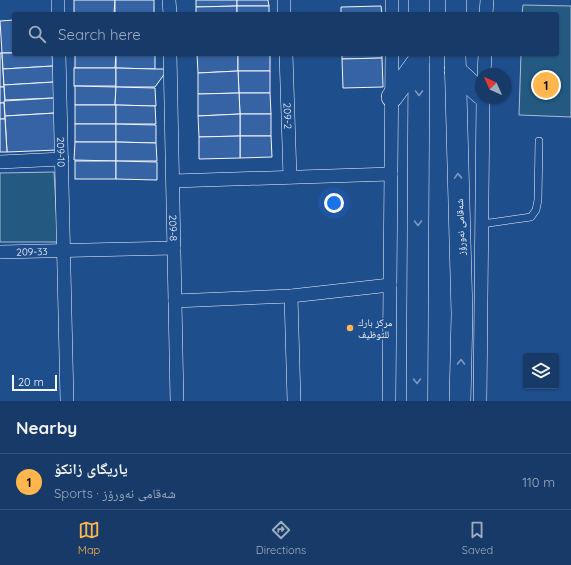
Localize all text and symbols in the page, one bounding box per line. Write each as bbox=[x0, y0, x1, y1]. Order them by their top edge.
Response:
search box bbox=[12, 12, 559, 56]
icon: search bbox=[26, 23, 48, 45]
text: Search here bbox=[58, 25, 141, 44]
north arrow bbox=[475, 68, 511, 104]
pin: 1 bbox=[533, 70, 559, 100]
one-way arrow bbox=[415, 90, 423, 96]
street label: 209-2 bbox=[281, 103, 294, 130]
street label: 209-10 bbox=[54, 137, 68, 167]
one-way arrow bbox=[454, 173, 462, 179]
your location bbox=[324, 193, 344, 213]
street label: شەقامی نەورۆز bbox=[453, 198, 468, 256]
street label: 209-8 bbox=[166, 215, 180, 241]
one-way arrow bbox=[414, 220, 422, 226]
street label: 209-33 bbox=[16, 245, 48, 259]
place label: مركز بارك للتوظيف bbox=[358, 316, 393, 341]
marker: مركز بارك للتوظيف bbox=[345, 323, 355, 333]
map controls bbox=[523, 353, 559, 389]
button: layers bbox=[523, 353, 559, 389]
one-way arrow bbox=[457, 359, 465, 365]
scale bar bbox=[12, 373, 57, 392]
text: 20 m bbox=[18, 375, 44, 389]
one-way arrow bbox=[413, 378, 421, 384]
text: Nearby bbox=[16, 417, 77, 438]
text: یاریگای زانكۆ bbox=[54, 459, 128, 478]
text: 1 bbox=[26, 474, 32, 490]
text: 110 m bbox=[522, 474, 555, 490]
text: Sports · شەقامی نەورۆز bbox=[54, 485, 176, 501]
tab: Map bbox=[78, 519, 100, 557]
tab: Directions bbox=[256, 519, 306, 557]
tab: Saved bbox=[462, 519, 493, 557]

